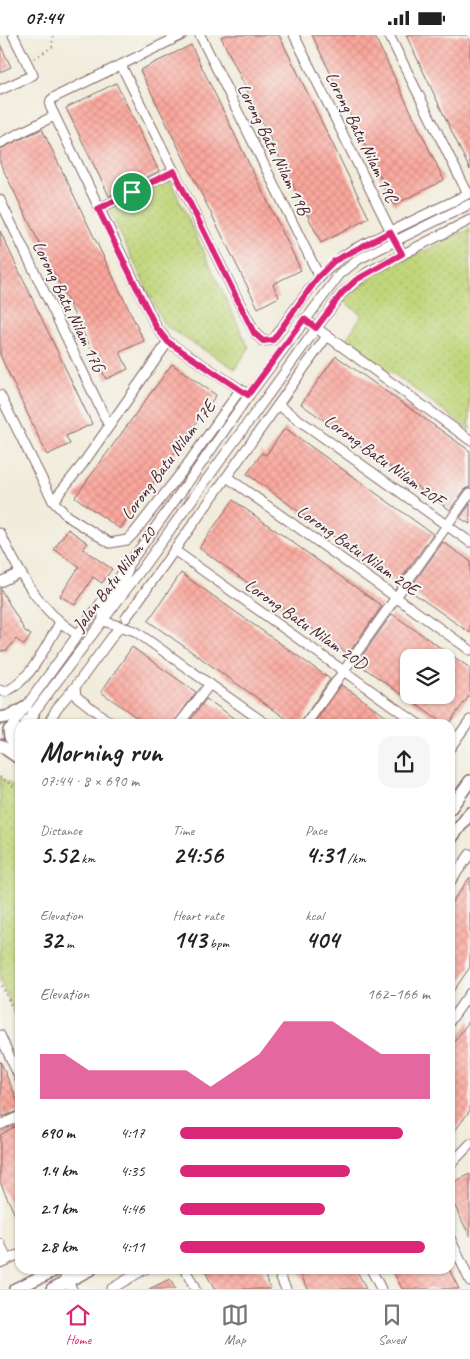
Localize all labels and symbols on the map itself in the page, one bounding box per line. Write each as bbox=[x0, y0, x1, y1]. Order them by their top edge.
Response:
street label: Lorong Batu Nilam 19C bbox=[321, 68, 404, 208]
street label: Lorong Batu Nilam 19B bbox=[233, 80, 316, 220]
pin bbox=[111, 171, 153, 213]
street label: Lorong Batu Nilam 17G bbox=[28, 237, 111, 377]
street label: Lorong Batu Nilam 17E bbox=[116, 394, 221, 524]
street label: Lorong Batu Nilam 20F bbox=[320, 409, 451, 513]
street label: Lorong Batu Nilam 20E bbox=[293, 500, 425, 602]
street label: Jalan Batu Nilam 20 bbox=[67, 521, 162, 636]
street label: Lorong Batu Nilam 20D bbox=[241, 574, 373, 675]

